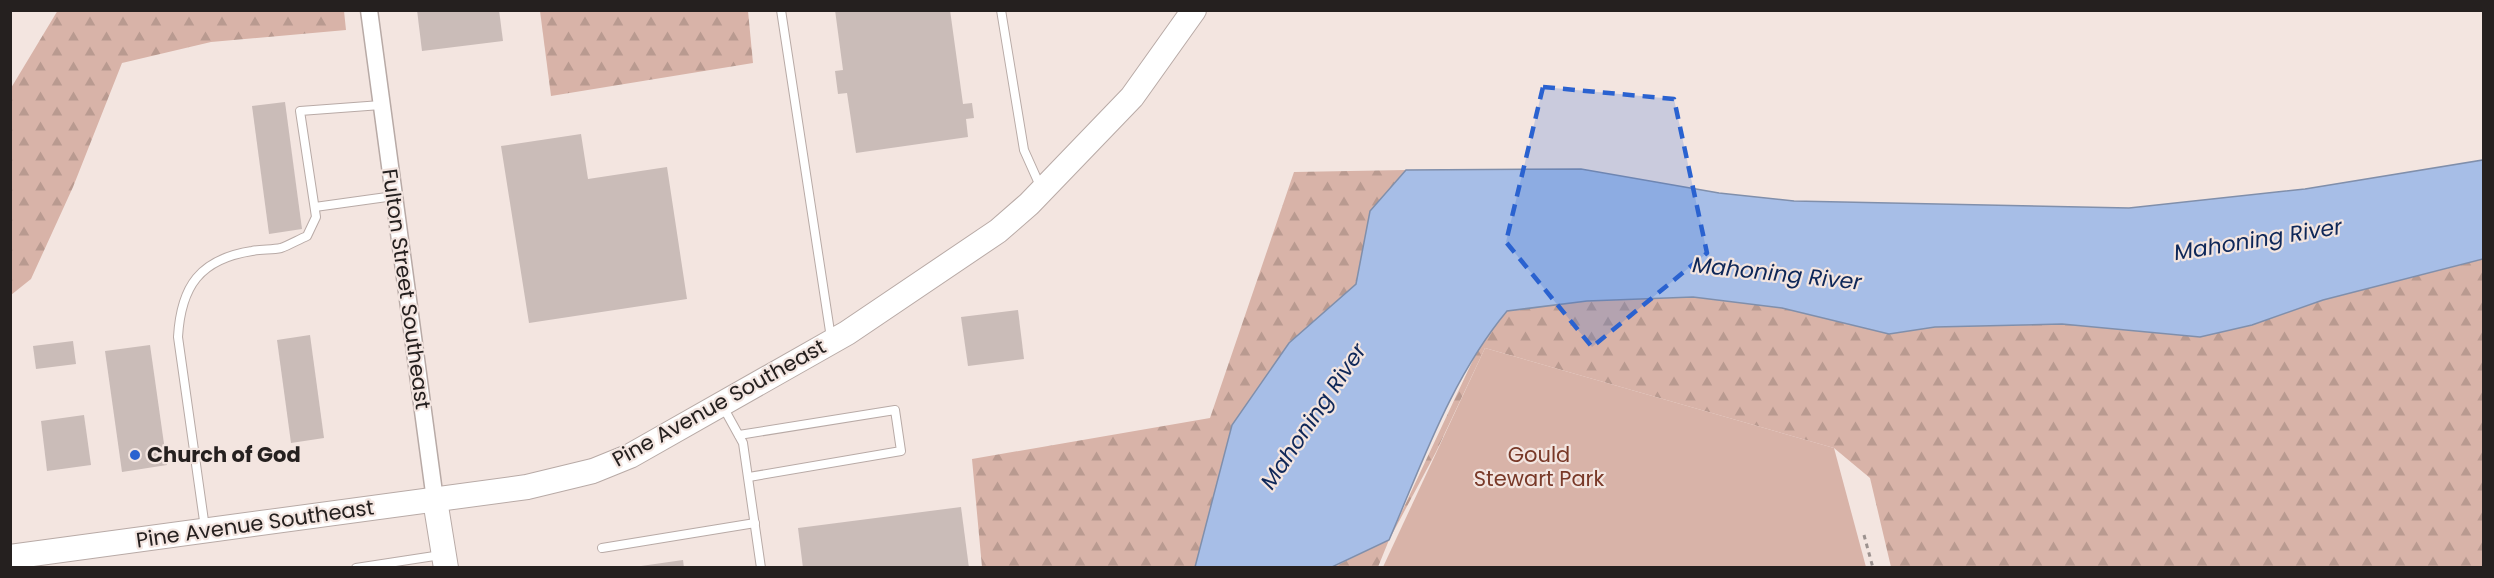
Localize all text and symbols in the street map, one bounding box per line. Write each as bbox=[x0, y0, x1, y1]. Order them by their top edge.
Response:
street label: Fulton Street Southeast bbox=[375, 167, 438, 411]
water label: Mahoning River bbox=[2172, 211, 2345, 268]
water label: Mahoning River bbox=[1691, 249, 1864, 298]
street label: Pine Avenue Southeast bbox=[607, 332, 831, 473]
water label: Mahoning River bbox=[1253, 337, 1374, 495]
place label: Church of God bbox=[147, 440, 301, 469]
park label: Gould Stewart Park bbox=[1474, 440, 1604, 493]
marker: Church of God bbox=[128, 448, 142, 462]
street label: Pine Avenue Southeast bbox=[134, 492, 376, 555]

